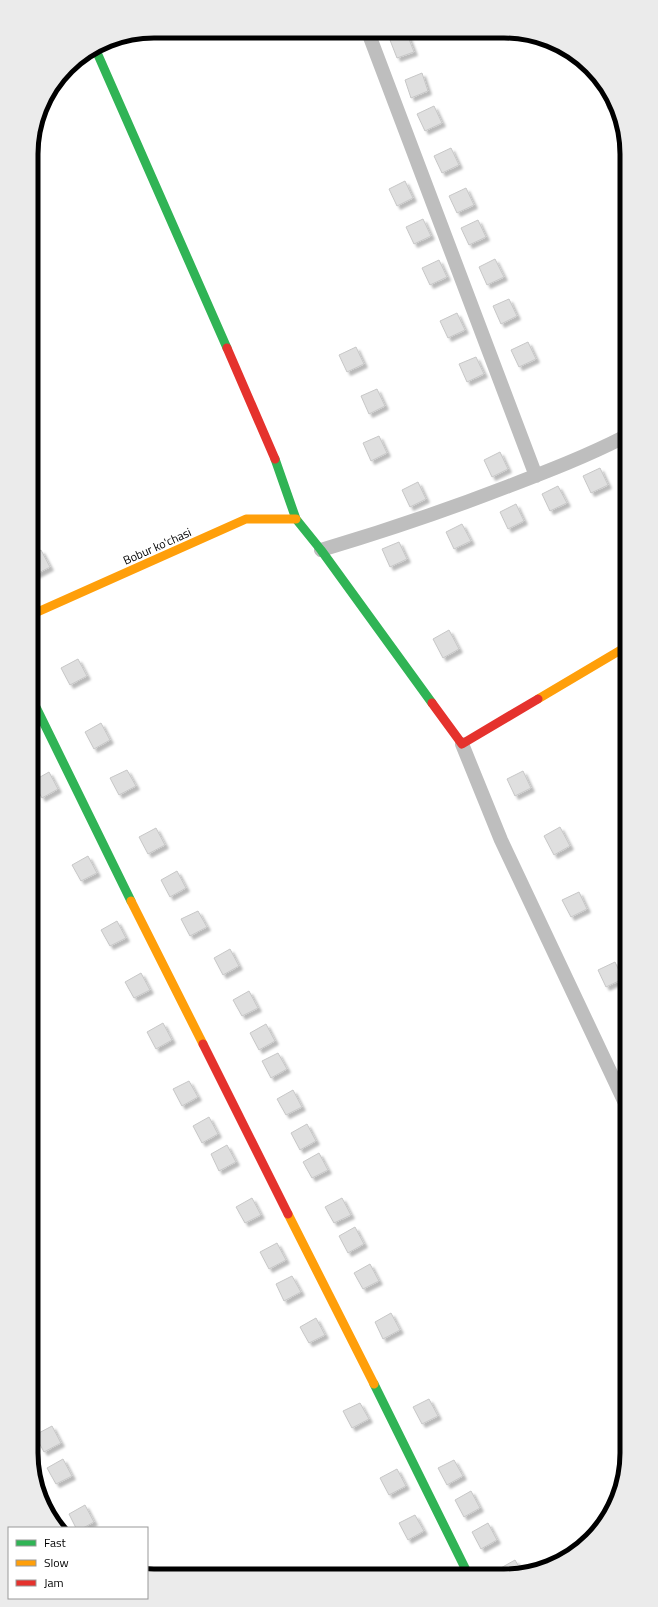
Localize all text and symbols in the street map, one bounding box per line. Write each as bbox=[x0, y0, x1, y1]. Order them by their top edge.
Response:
street label: Bobur ko'chasi bbox=[120, 522, 194, 570]
legend bbox=[8, 1527, 148, 1599]
text: Fast bbox=[44, 1533, 67, 1552]
text: Slow bbox=[44, 1553, 69, 1572]
text: Jam bbox=[44, 1573, 64, 1592]

